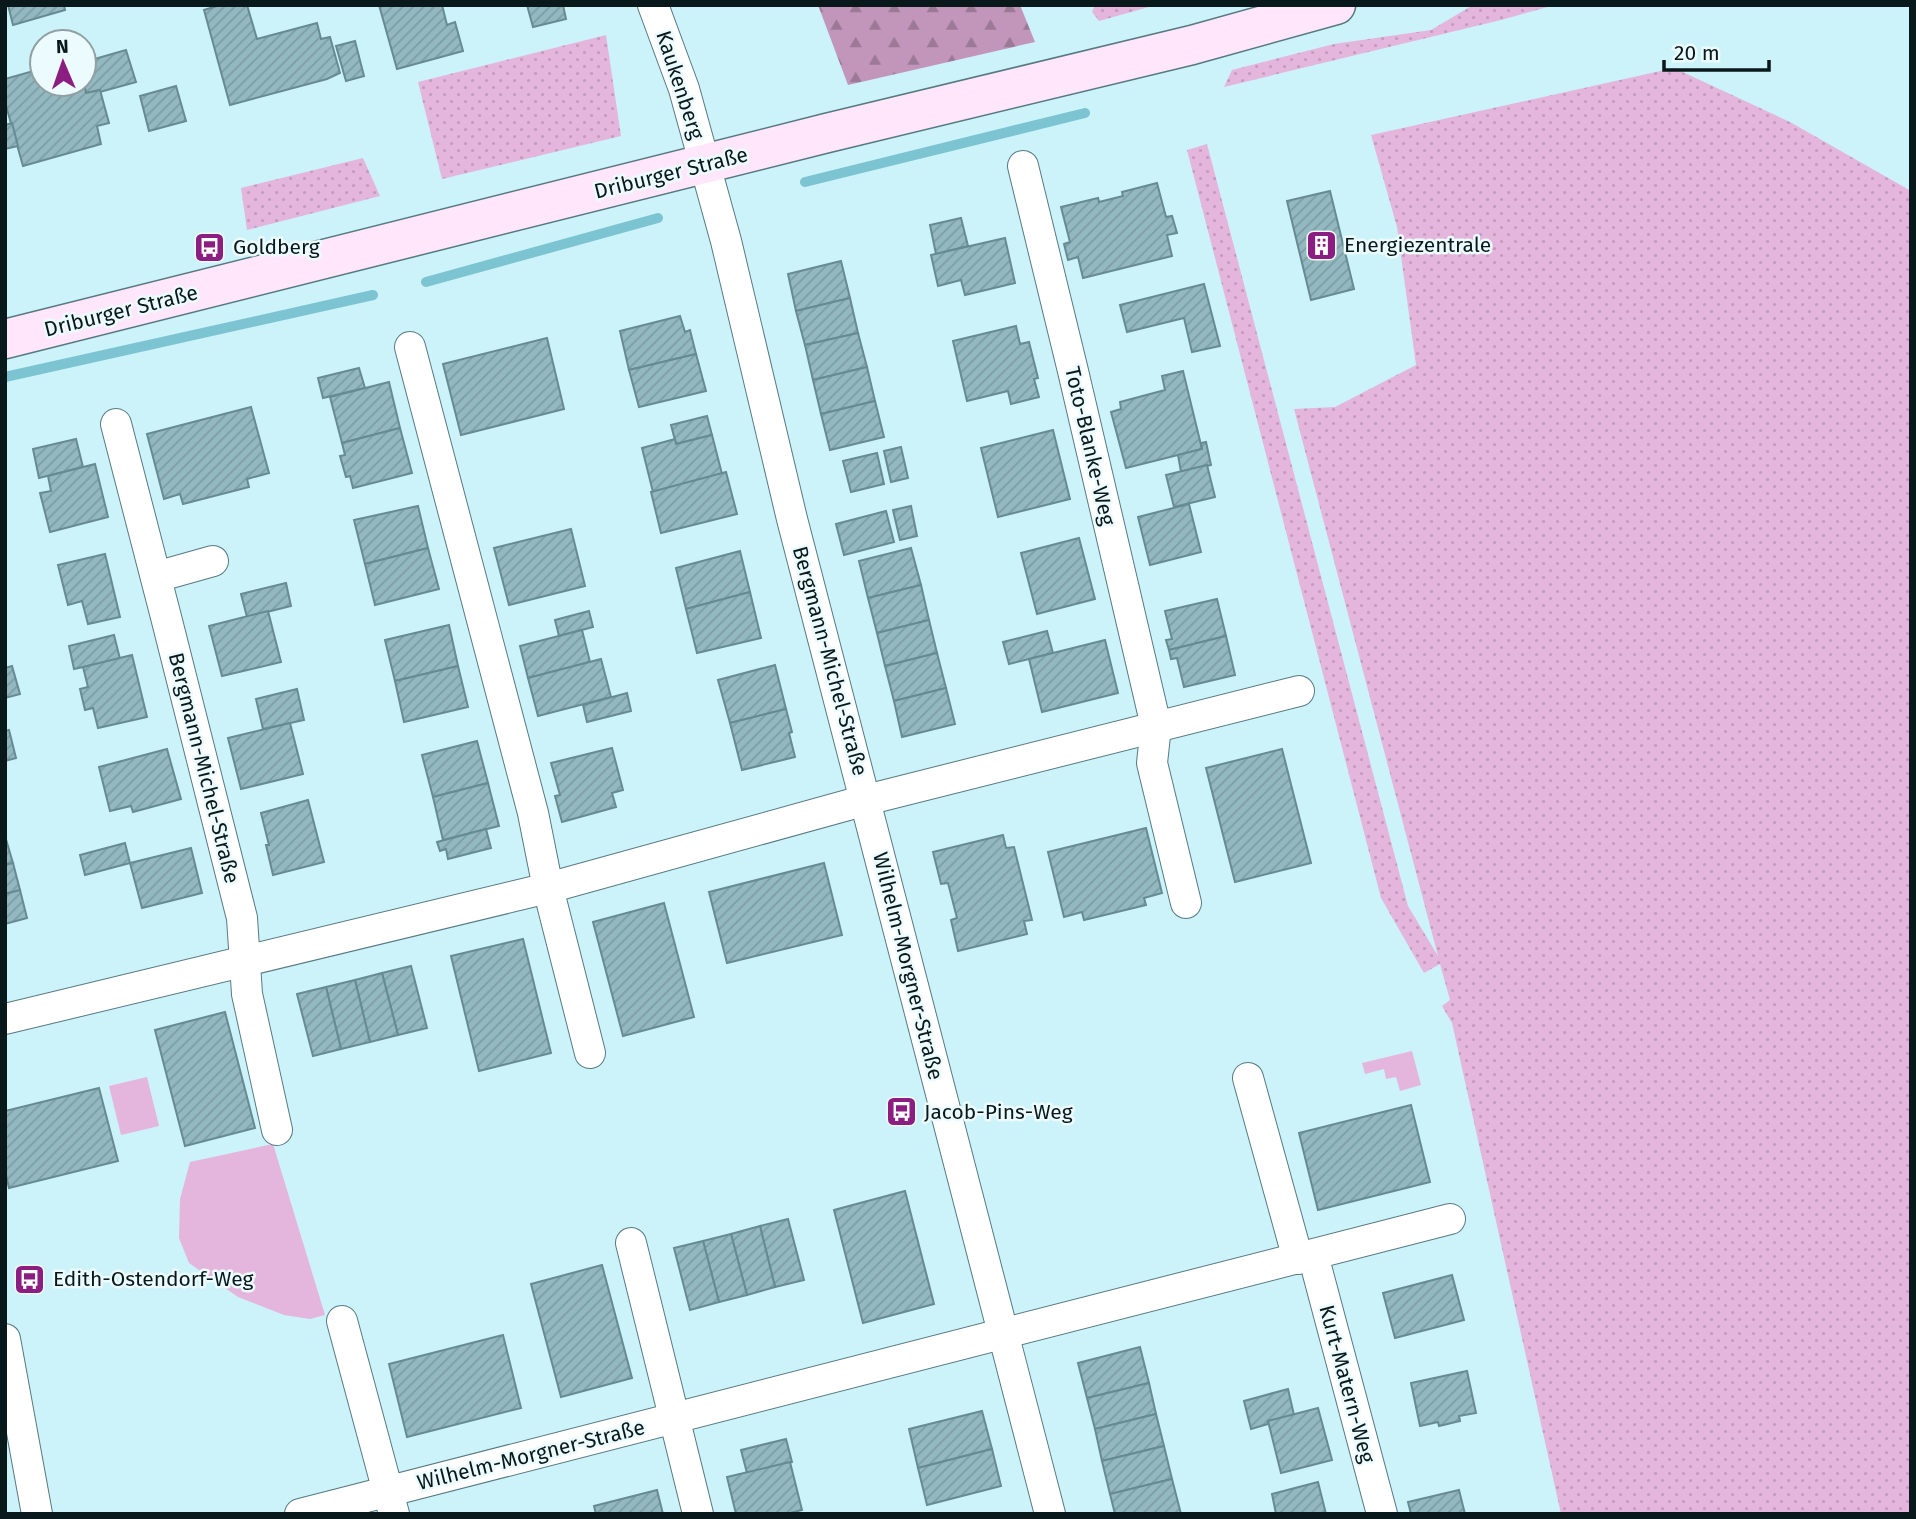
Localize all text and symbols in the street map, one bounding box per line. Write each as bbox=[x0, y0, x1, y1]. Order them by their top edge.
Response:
street label: Kaukenberg bbox=[650, 27, 710, 143]
north arrow bbox=[28, 28, 98, 98]
scale bar bbox=[1664, 28, 1769, 72]
text: N bbox=[56, 35, 69, 58]
text: 20 m bbox=[1674, 40, 1720, 66]
street label: Driburger Straße bbox=[591, 141, 751, 205]
building icon: Energiezentrale bbox=[1304, 228, 1338, 262]
bus stop icon: Goldberg bbox=[193, 230, 227, 264]
place label: Energiezentrale bbox=[1344, 232, 1491, 258]
place label: Goldberg bbox=[233, 234, 320, 260]
street label: Driburger Straße bbox=[41, 279, 201, 343]
street label: Toto-Blanke-Weg bbox=[1059, 364, 1121, 528]
street label: Bergmann-Michel-Straße bbox=[787, 543, 873, 779]
street label: Bergmann-Michel-Straße bbox=[163, 650, 245, 886]
street label: Wilhelm-Morgner-Straße bbox=[867, 850, 949, 1082]
bus stop icon: Jacob-Pins-Weg bbox=[884, 1095, 918, 1129]
place label: Jacob-Pins-Weg bbox=[924, 1099, 1073, 1125]
bus stop icon: Edith-Ostendorf-Weg bbox=[13, 1262, 47, 1296]
place label: Edith-Ostendorf-Weg bbox=[53, 1266, 254, 1292]
street label: Kurt-Matern-Weg bbox=[1313, 1302, 1381, 1466]
street label: Wilhelm-Morgner-Straße bbox=[415, 1414, 647, 1496]

